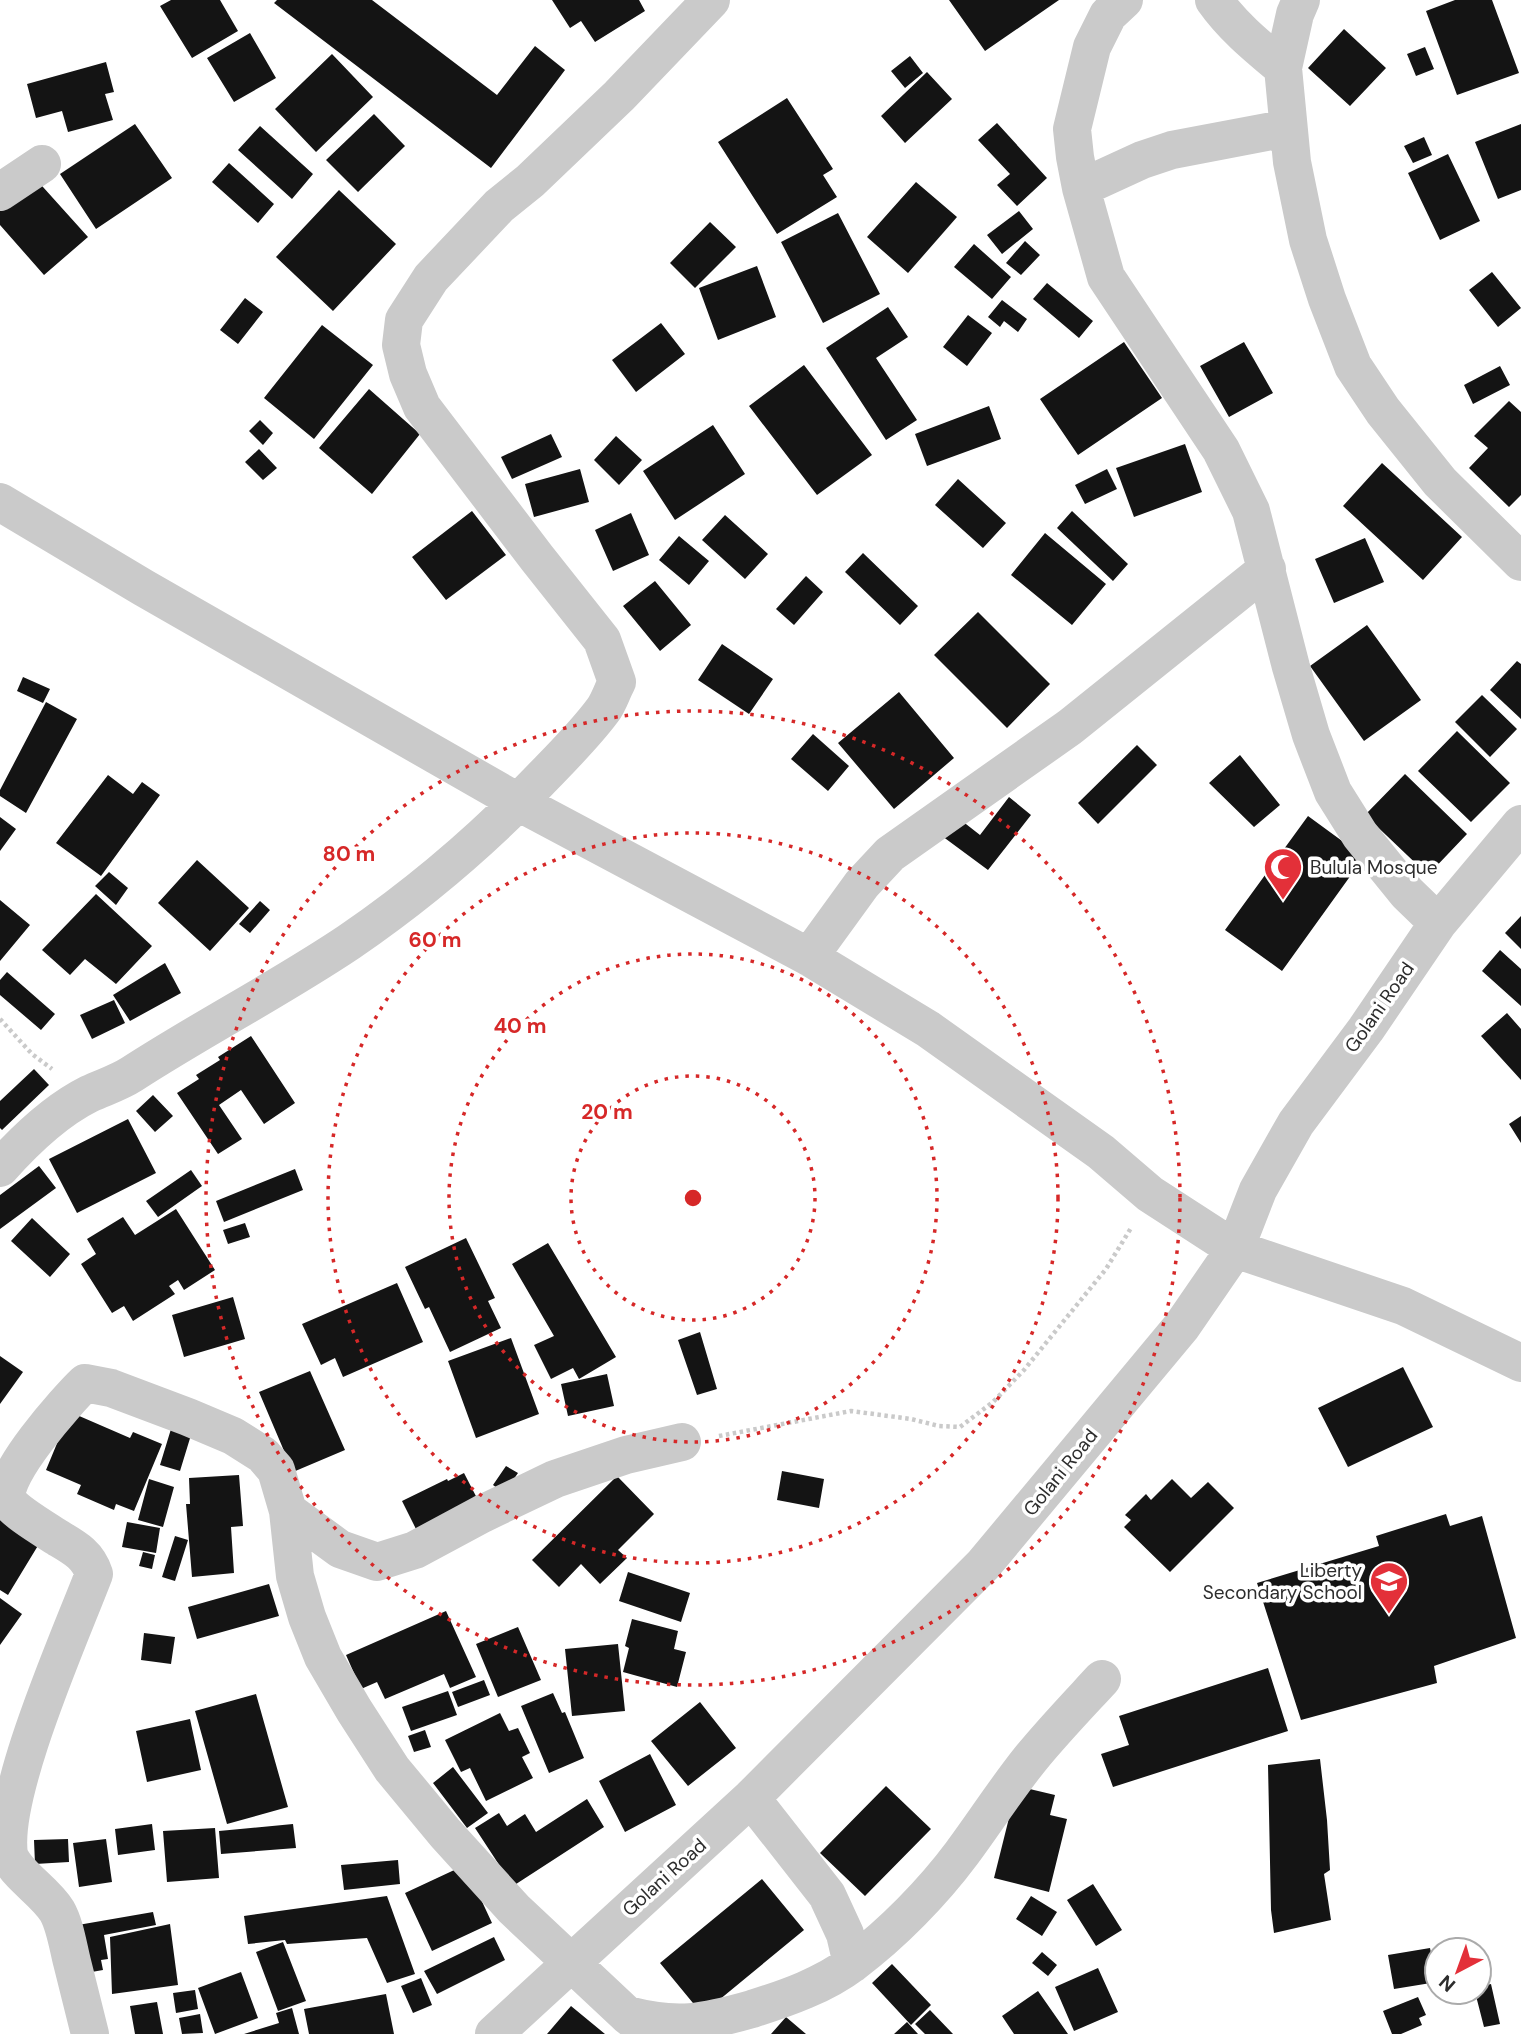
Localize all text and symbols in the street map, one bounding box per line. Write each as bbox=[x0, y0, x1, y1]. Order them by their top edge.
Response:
text: 80 m bbox=[323, 840, 375, 868]
mosque icon: Bulula Mosque bbox=[1262, 846, 1304, 901]
place label: Bulula Mosque bbox=[1310, 855, 1437, 880]
text: 60 m bbox=[409, 926, 461, 954]
street label: Golani Road bbox=[1339, 957, 1420, 1057]
text: 40 m bbox=[493, 1012, 547, 1040]
text: 20 m bbox=[581, 1098, 633, 1126]
centre of rings bbox=[681, 1186, 705, 1210]
street label: Golani Road bbox=[1018, 1424, 1103, 1521]
place label: Liberty Secondary School bbox=[1203, 1558, 1362, 1605]
school or university icon: Liberty Secondary School bbox=[1368, 1560, 1410, 1615]
street label: Golani Road bbox=[617, 1833, 712, 1922]
north arrow bbox=[1423, 1936, 1493, 2006]
text: N bbox=[1434, 1969, 1461, 1997]

